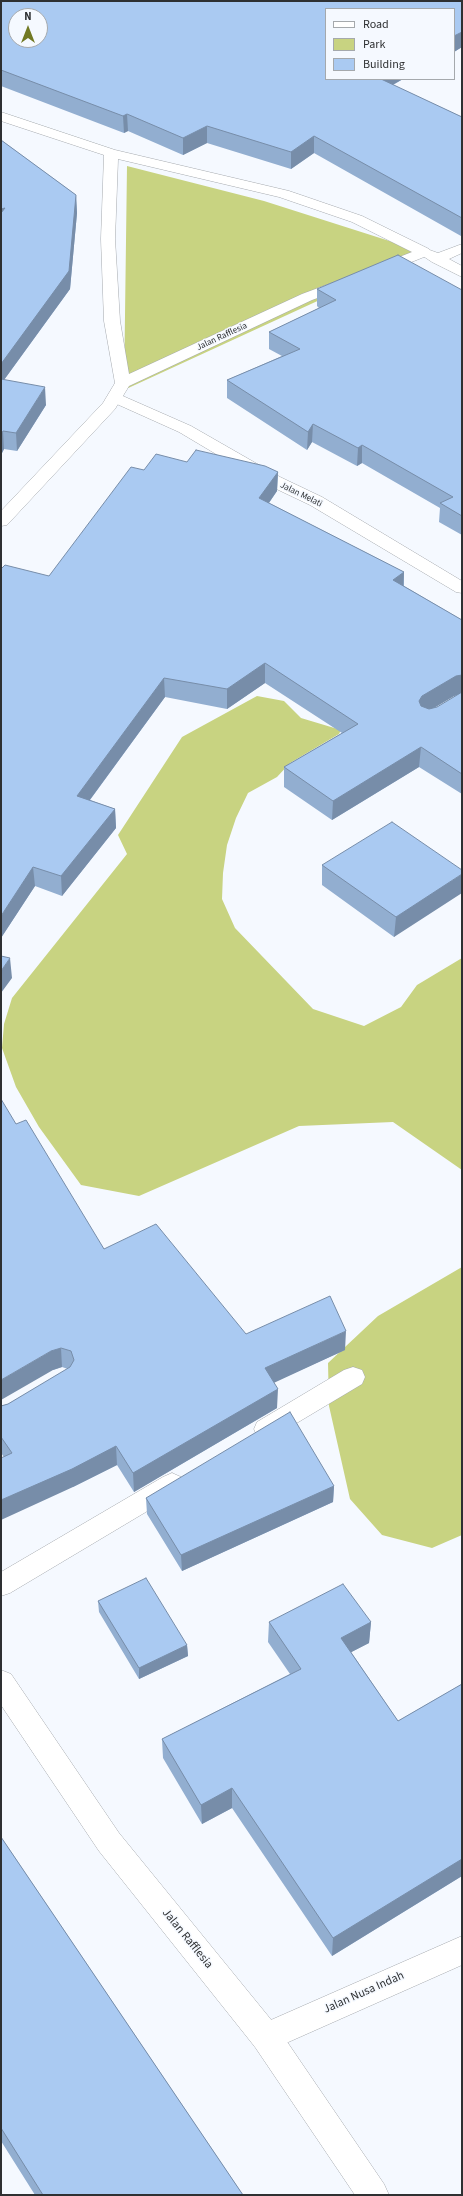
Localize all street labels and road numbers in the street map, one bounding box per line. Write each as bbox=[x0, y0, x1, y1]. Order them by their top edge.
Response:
street label: Jalan Rafflesia bbox=[195, 321, 249, 353]
street label: Jalan Melati bbox=[278, 480, 324, 510]
street label: Jalan Rafflesia bbox=[159, 1906, 215, 1972]
street label: Jalan Nusa Indah bbox=[322, 1969, 406, 2017]

